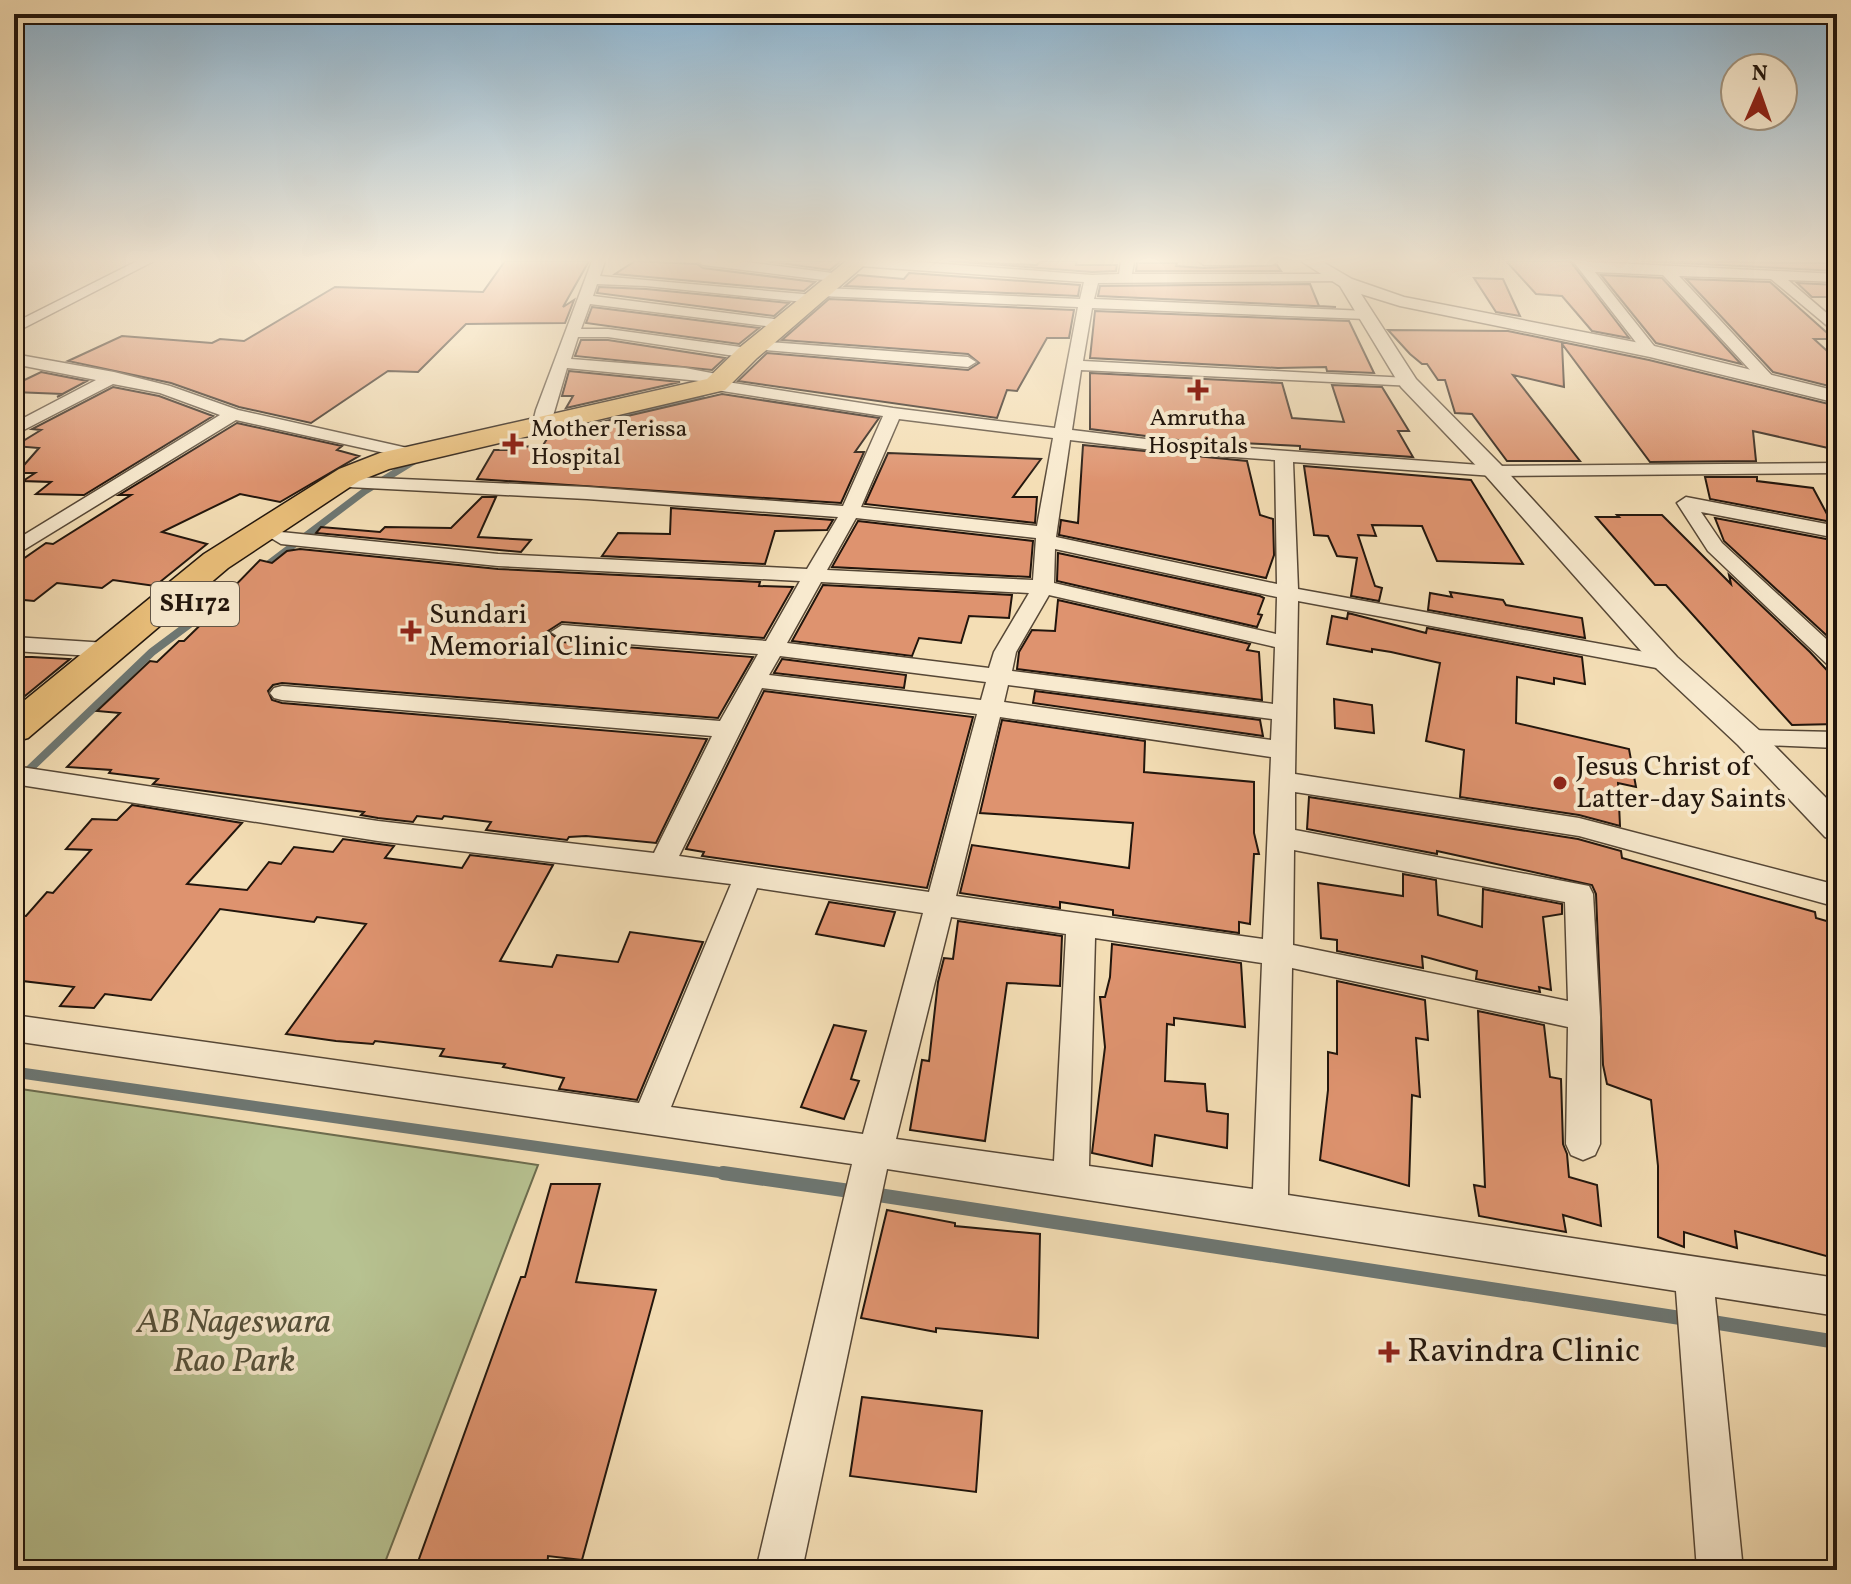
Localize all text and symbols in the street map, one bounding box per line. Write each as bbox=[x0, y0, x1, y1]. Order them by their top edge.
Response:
north arrow bbox=[1719, 52, 1799, 132]
text: N bbox=[1751, 59, 1768, 90]
marker: Amrutha Hospitals bbox=[1187, 379, 1209, 401]
place label: Amrutha Hospitals bbox=[1148, 402, 1248, 464]
place label: Mother Terissa Hospital bbox=[531, 413, 687, 475]
marker: Mother Terissa Hospital bbox=[502, 433, 524, 455]
road number: SH172 bbox=[151, 582, 239, 626]
place label: Sundari Memorial Clinic bbox=[429, 596, 628, 667]
marker: Sundari Memorial Clinic bbox=[400, 620, 422, 642]
place label: Jesus Christ of Latter-day Saints bbox=[1576, 748, 1786, 819]
marker: Jesus Christ of Latter-day Saints bbox=[1551, 774, 1569, 792]
park label: AB Nageswara Rao Park bbox=[136, 1300, 331, 1386]
place label: Ravindra Clinic bbox=[1407, 1329, 1640, 1376]
marker: Ravindra Clinic bbox=[1378, 1341, 1400, 1363]

